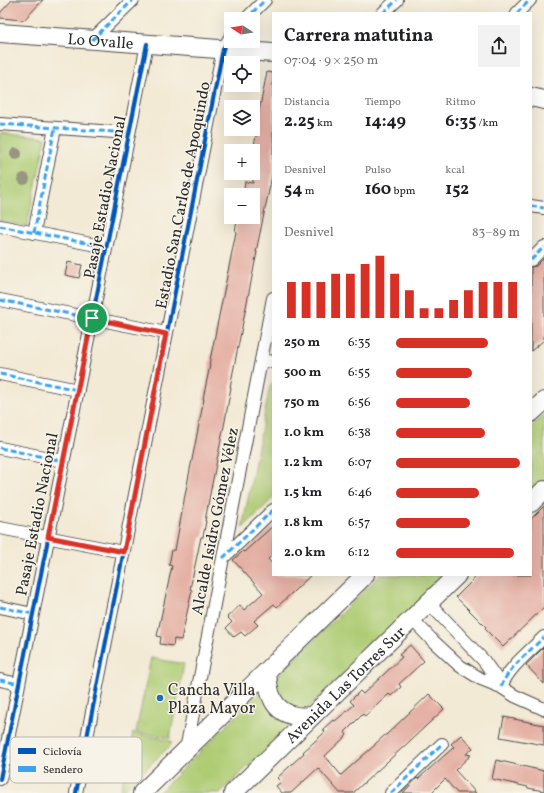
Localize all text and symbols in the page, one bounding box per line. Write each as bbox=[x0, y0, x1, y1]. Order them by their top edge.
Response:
north arrow bbox=[224, 12, 260, 48]
map controls bbox=[224, 12, 260, 224]
text: Carrera matutina bbox=[284, 24, 433, 49]
button: share bbox=[478, 25, 520, 67]
street label: Lo Ovalle bbox=[67, 29, 134, 56]
text: 07:04 · 9 × 250 m bbox=[284, 52, 378, 70]
button: locate bbox=[224, 56, 260, 92]
street label: Estadio San Carlos de Apoquindo bbox=[151, 80, 217, 311]
text: Distancia bbox=[284, 95, 330, 110]
text: Tiempo bbox=[365, 95, 401, 110]
text: Ritmo bbox=[445, 95, 476, 110]
button: layers bbox=[224, 100, 260, 136]
text: 2.25 bbox=[284, 110, 315, 133]
text: 14:49 bbox=[365, 110, 406, 133]
text: 6:35 bbox=[445, 110, 476, 133]
street label: Pasaje Estadio Nacional bbox=[79, 114, 133, 281]
text: km bbox=[315, 116, 333, 131]
text: /km bbox=[476, 116, 498, 131]
button: + bbox=[224, 144, 260, 180]
text: Desnivel bbox=[284, 163, 326, 178]
text: Pulso bbox=[365, 163, 391, 178]
text: kcal bbox=[445, 163, 465, 178]
text: 54 bbox=[284, 178, 302, 201]
text: 160 bbox=[365, 178, 391, 201]
text: 152 bbox=[445, 178, 469, 201]
text: m bbox=[302, 184, 314, 199]
text: bpm bbox=[391, 184, 416, 199]
button: − bbox=[224, 188, 260, 224]
text: Desnivel bbox=[284, 224, 334, 242]
text: 83–89 m bbox=[472, 224, 520, 242]
pin bbox=[75, 301, 109, 335]
icon: arrive bbox=[81, 307, 103, 329]
text: 250 m bbox=[284, 334, 320, 352]
text: 6:35 bbox=[348, 334, 371, 352]
text: 500 m bbox=[284, 364, 321, 382]
text: 6:55 bbox=[348, 364, 370, 382]
text: 750 m bbox=[284, 394, 320, 412]
text: 6:56 bbox=[348, 394, 370, 412]
text: 1.0 km bbox=[284, 424, 324, 442]
text: 6:38 bbox=[348, 424, 371, 442]
street label: Alcalde Isidro Gómez Vélez bbox=[187, 426, 245, 617]
street label: Pasaje Estadio Nacional bbox=[11, 431, 65, 598]
text: 1.2 km bbox=[284, 454, 323, 472]
text: 6:07 bbox=[348, 454, 372, 472]
text: 1.5 km bbox=[284, 484, 322, 502]
text: 6:46 bbox=[348, 484, 372, 502]
text: 1.8 km bbox=[284, 514, 323, 532]
text: 6:57 bbox=[348, 514, 370, 532]
text: 2.0 km bbox=[284, 544, 326, 562]
text: 6:12 bbox=[348, 544, 370, 562]
street label: Avenida Las Torres Sur bbox=[281, 622, 411, 749]
place label: Cancha Villa Plaza Mayor bbox=[168, 680, 256, 720]
marker: Cancha Villa Plaza Mayor bbox=[155, 693, 165, 703]
legend bbox=[10, 737, 142, 783]
text: Ciclovía bbox=[43, 745, 82, 760]
text: Sendero bbox=[43, 763, 83, 778]

